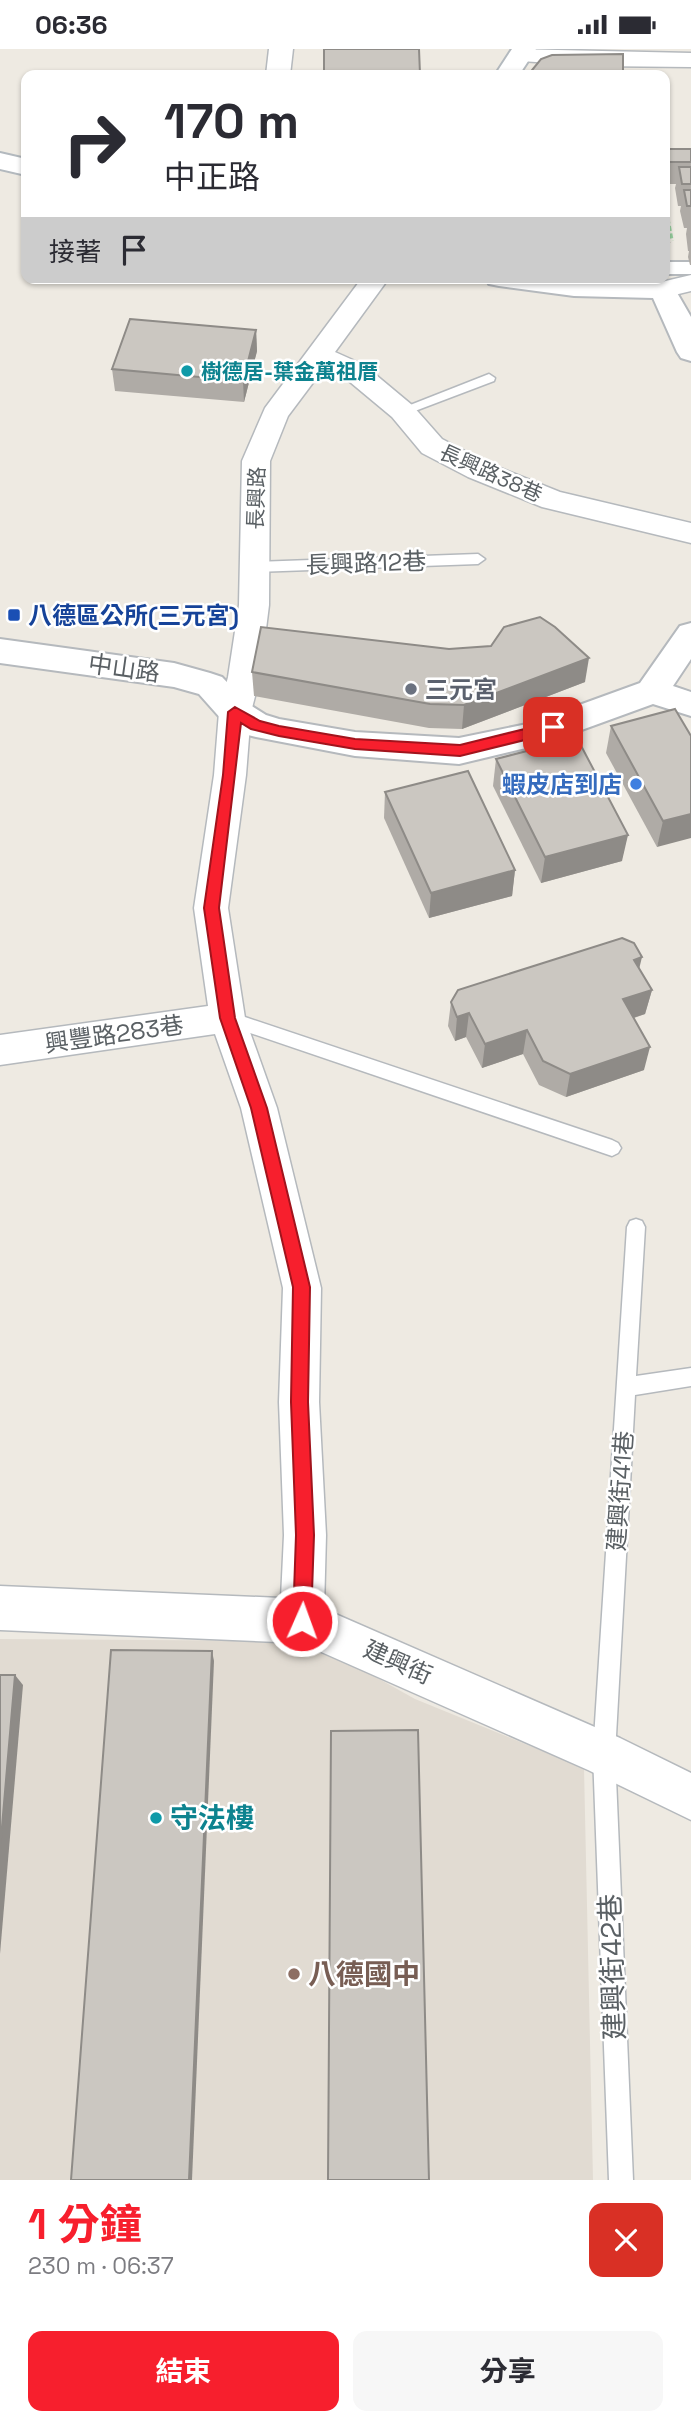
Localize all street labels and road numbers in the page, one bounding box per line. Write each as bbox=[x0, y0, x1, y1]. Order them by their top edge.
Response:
street label: 長興路38巷 bbox=[435, 438, 547, 508]
street label: 長興路 bbox=[241, 466, 271, 530]
street label: 長興路12巷 bbox=[305, 545, 427, 581]
street label: 中山路 bbox=[86, 648, 162, 688]
street label: 興豐路283巷 bbox=[43, 1009, 185, 1059]
street label: 建興街41巷 bbox=[600, 1430, 640, 1552]
street label: 建興街 bbox=[359, 1633, 437, 1691]
street label: 建興街42巷 bbox=[591, 1893, 633, 2041]

